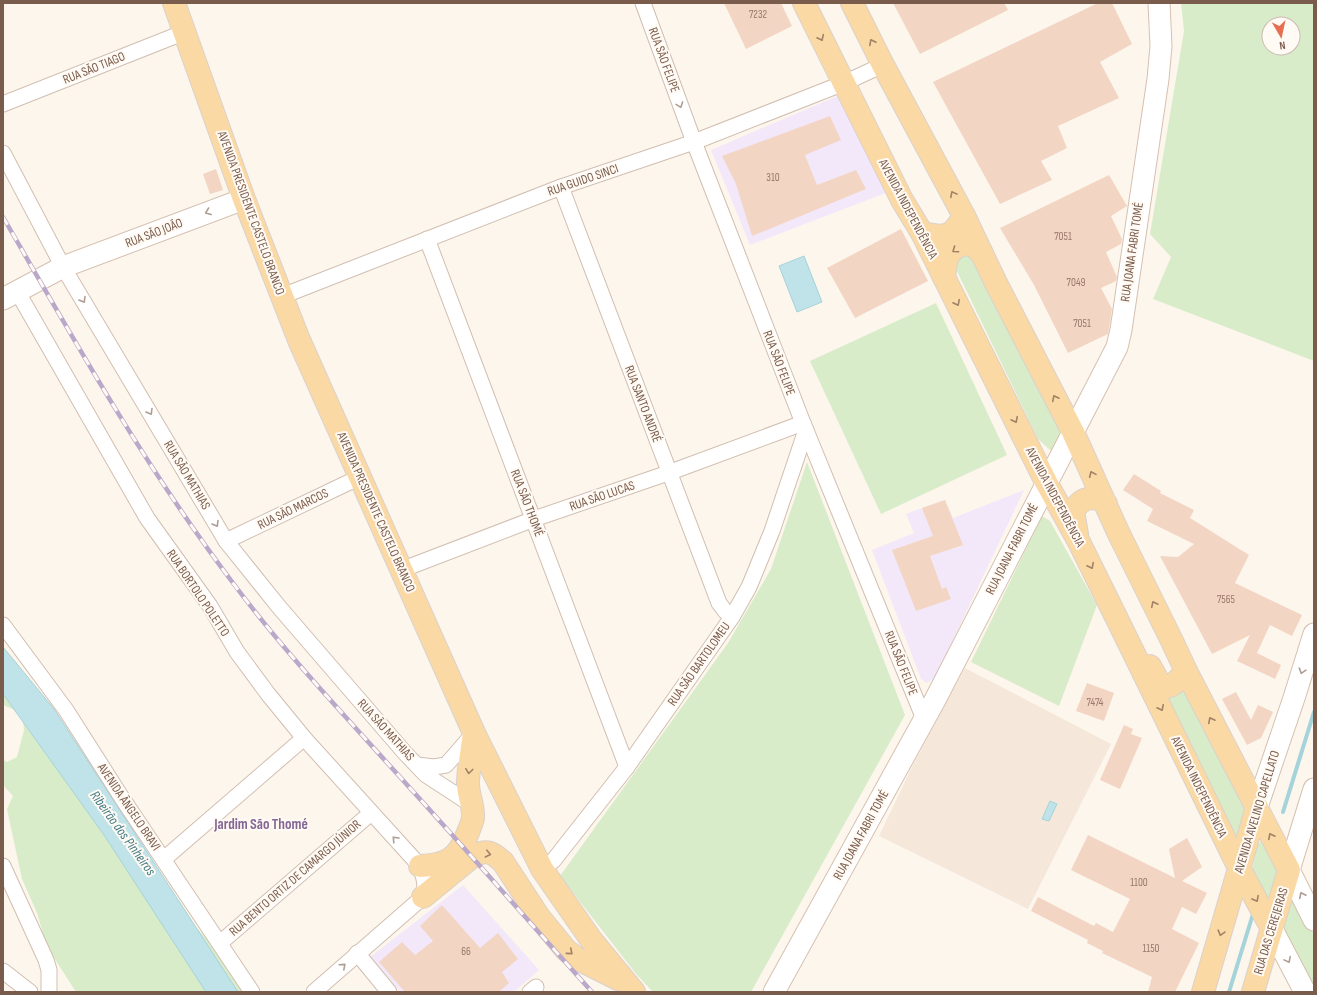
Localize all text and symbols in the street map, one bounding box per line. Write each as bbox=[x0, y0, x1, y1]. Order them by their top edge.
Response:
house number: 7232 bbox=[749, 8, 768, 21]
north arrow bbox=[1261, 16, 1301, 56]
street label: RUA SÃO FELIPE bbox=[645, 25, 683, 95]
one-way arrow bbox=[816, 34, 824, 41]
one-way arrow bbox=[869, 39, 876, 46]
text: N bbox=[1278, 39, 1286, 52]
street label: RUA SÃO TIAGO bbox=[61, 48, 127, 88]
one-way arrow bbox=[676, 102, 684, 109]
street label: AVENIDA PRESIDENTE CASTELO BRANCO bbox=[214, 128, 288, 297]
street label: AVENIDA INDEPENDÊNCIA bbox=[874, 155, 941, 262]
street label: RUA GUIDO SINCI bbox=[545, 160, 621, 200]
house number: 310 bbox=[766, 171, 780, 184]
one-way arrow bbox=[950, 191, 957, 198]
street label: RUA JOANA FABRI TOMÉ bbox=[1117, 201, 1147, 303]
one-way arrow bbox=[204, 208, 211, 216]
street label: RUA SÃO JOÃO bbox=[123, 215, 185, 251]
house number: 7051 bbox=[1054, 230, 1072, 243]
one-way arrow bbox=[953, 245, 960, 252]
house number: 7049 bbox=[1067, 276, 1086, 289]
one-way arrow bbox=[79, 296, 86, 303]
one-way arrow bbox=[952, 299, 960, 307]
house number: 7051 bbox=[1073, 317, 1091, 330]
street label: RUA SÃO FELIPE bbox=[759, 328, 799, 398]
street label: RUA SANTO ANDRÉ bbox=[621, 363, 665, 445]
one-way arrow bbox=[1052, 394, 1060, 402]
one-way arrow bbox=[145, 408, 152, 415]
one-way arrow bbox=[1010, 415, 1018, 423]
street label: AVENIDA PRESIDENTE CASTELO BRANCO bbox=[333, 429, 419, 594]
street label: RUA SÃO MATHIAS bbox=[160, 438, 214, 513]
street label: AVENIDA INDEPENDÊNCIA bbox=[1021, 443, 1088, 550]
street label: RUA SÃO THOMÉ bbox=[507, 467, 547, 539]
one-way arrow bbox=[1089, 470, 1097, 478]
street label: RUA SÃO LUCAS bbox=[567, 477, 637, 515]
street label: RUA SÃO MARCOS bbox=[255, 485, 331, 533]
street label: RUA JOANA FABRI TOMÉ bbox=[982, 501, 1042, 597]
one-way arrow bbox=[211, 520, 218, 527]
street label: RUA BORTOLO POLETTO bbox=[163, 547, 233, 639]
one-way arrow bbox=[1086, 562, 1094, 569]
house number: 7565 bbox=[1217, 593, 1235, 606]
one-way arrow bbox=[1151, 601, 1159, 608]
street label: RUA SÃO BARTOLOMEU bbox=[664, 619, 734, 709]
street label: RUA SÃO FELIPE bbox=[881, 628, 921, 698]
one-way arrow bbox=[1299, 667, 1307, 674]
street label: RUA SÃO MATHIAS bbox=[354, 696, 418, 765]
house number: 7474 bbox=[1087, 696, 1104, 709]
one-way arrow bbox=[1156, 703, 1163, 711]
one-way arrow bbox=[1209, 717, 1216, 725]
street label: AVENIDA INDEPENDÊNCIA bbox=[1167, 733, 1231, 841]
street label: AVENIDA AVELINO CAPELLATO bbox=[1230, 749, 1283, 876]
street label: AVENIDA ÂNGELO BRAVI bbox=[93, 759, 164, 854]
one-way arrow bbox=[465, 768, 474, 774]
water label: Ribeirão dos Pinheiros bbox=[87, 787, 160, 879]
street label: RUA JOANA FABRI TOMÉ bbox=[830, 787, 892, 883]
district label: Jardim São Thomé bbox=[213, 815, 308, 834]
street label: RUA BENTO ORTIZ DE CAMARGO JÚNIOR bbox=[226, 816, 364, 940]
one-way arrow bbox=[1269, 832, 1276, 840]
one-way arrow bbox=[393, 837, 400, 844]
one-way arrow bbox=[485, 849, 492, 857]
house number: 1100 bbox=[1130, 876, 1148, 889]
street label: RUA DAS CEREJEIRAS bbox=[1250, 885, 1292, 976]
one-way arrow bbox=[1299, 892, 1307, 899]
one-way arrow bbox=[1251, 895, 1259, 902]
one-way arrow bbox=[1217, 929, 1226, 936]
house number: 1150 bbox=[1142, 942, 1160, 955]
house number: 66 bbox=[461, 945, 471, 958]
one-way arrow bbox=[565, 948, 572, 955]
one-way arrow bbox=[1284, 955, 1291, 963]
one-way arrow bbox=[338, 963, 346, 971]

